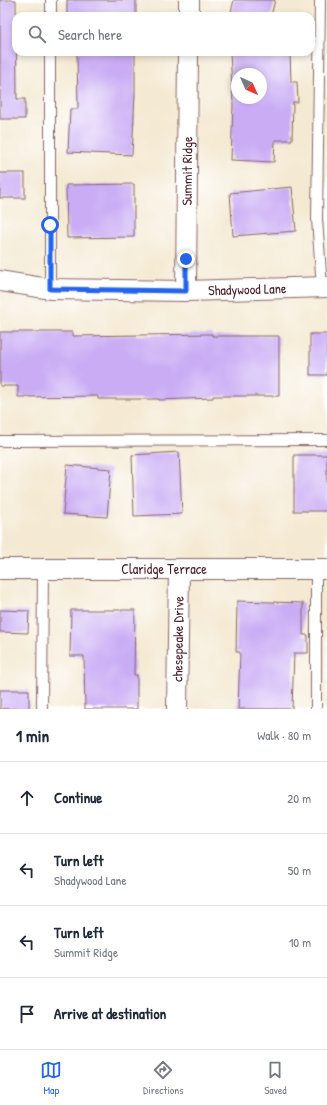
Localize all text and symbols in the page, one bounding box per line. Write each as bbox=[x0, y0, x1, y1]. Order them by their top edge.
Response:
search box bbox=[12, 12, 315, 56]
icon: search bbox=[26, 23, 48, 45]
text: Search here bbox=[58, 24, 122, 45]
north arrow bbox=[231, 68, 267, 104]
street label: Summit Ridge bbox=[177, 136, 197, 206]
route start bbox=[41, 216, 59, 234]
route end bbox=[177, 250, 195, 268]
street label: Shadywood Lane bbox=[208, 278, 287, 300]
street label: Claridge Terrace bbox=[121, 559, 207, 579]
street label: chesepeake Drive bbox=[167, 595, 188, 682]
text: 1 min bbox=[16, 724, 49, 747]
text: Walk · 80 m bbox=[257, 726, 311, 744]
icon: ahead bbox=[16, 787, 38, 809]
text: Continue bbox=[54, 787, 102, 808]
text: 20 m bbox=[287, 789, 311, 807]
text: Turn left bbox=[54, 850, 104, 871]
icon: left bbox=[16, 859, 38, 881]
text: 50 m bbox=[288, 861, 311, 879]
text: Shadywood Lane bbox=[54, 871, 127, 889]
text: Turn left bbox=[54, 922, 104, 943]
icon: left bbox=[16, 931, 38, 953]
text: 10 m bbox=[289, 933, 311, 951]
text: Summit Ridge bbox=[54, 943, 118, 961]
icon: arrive bbox=[16, 1003, 38, 1025]
text: Arrive at destination bbox=[54, 1003, 166, 1024]
tab: Map bbox=[40, 1059, 62, 1097]
tab: Directions bbox=[143, 1059, 184, 1097]
tab: Saved bbox=[264, 1059, 287, 1097]

